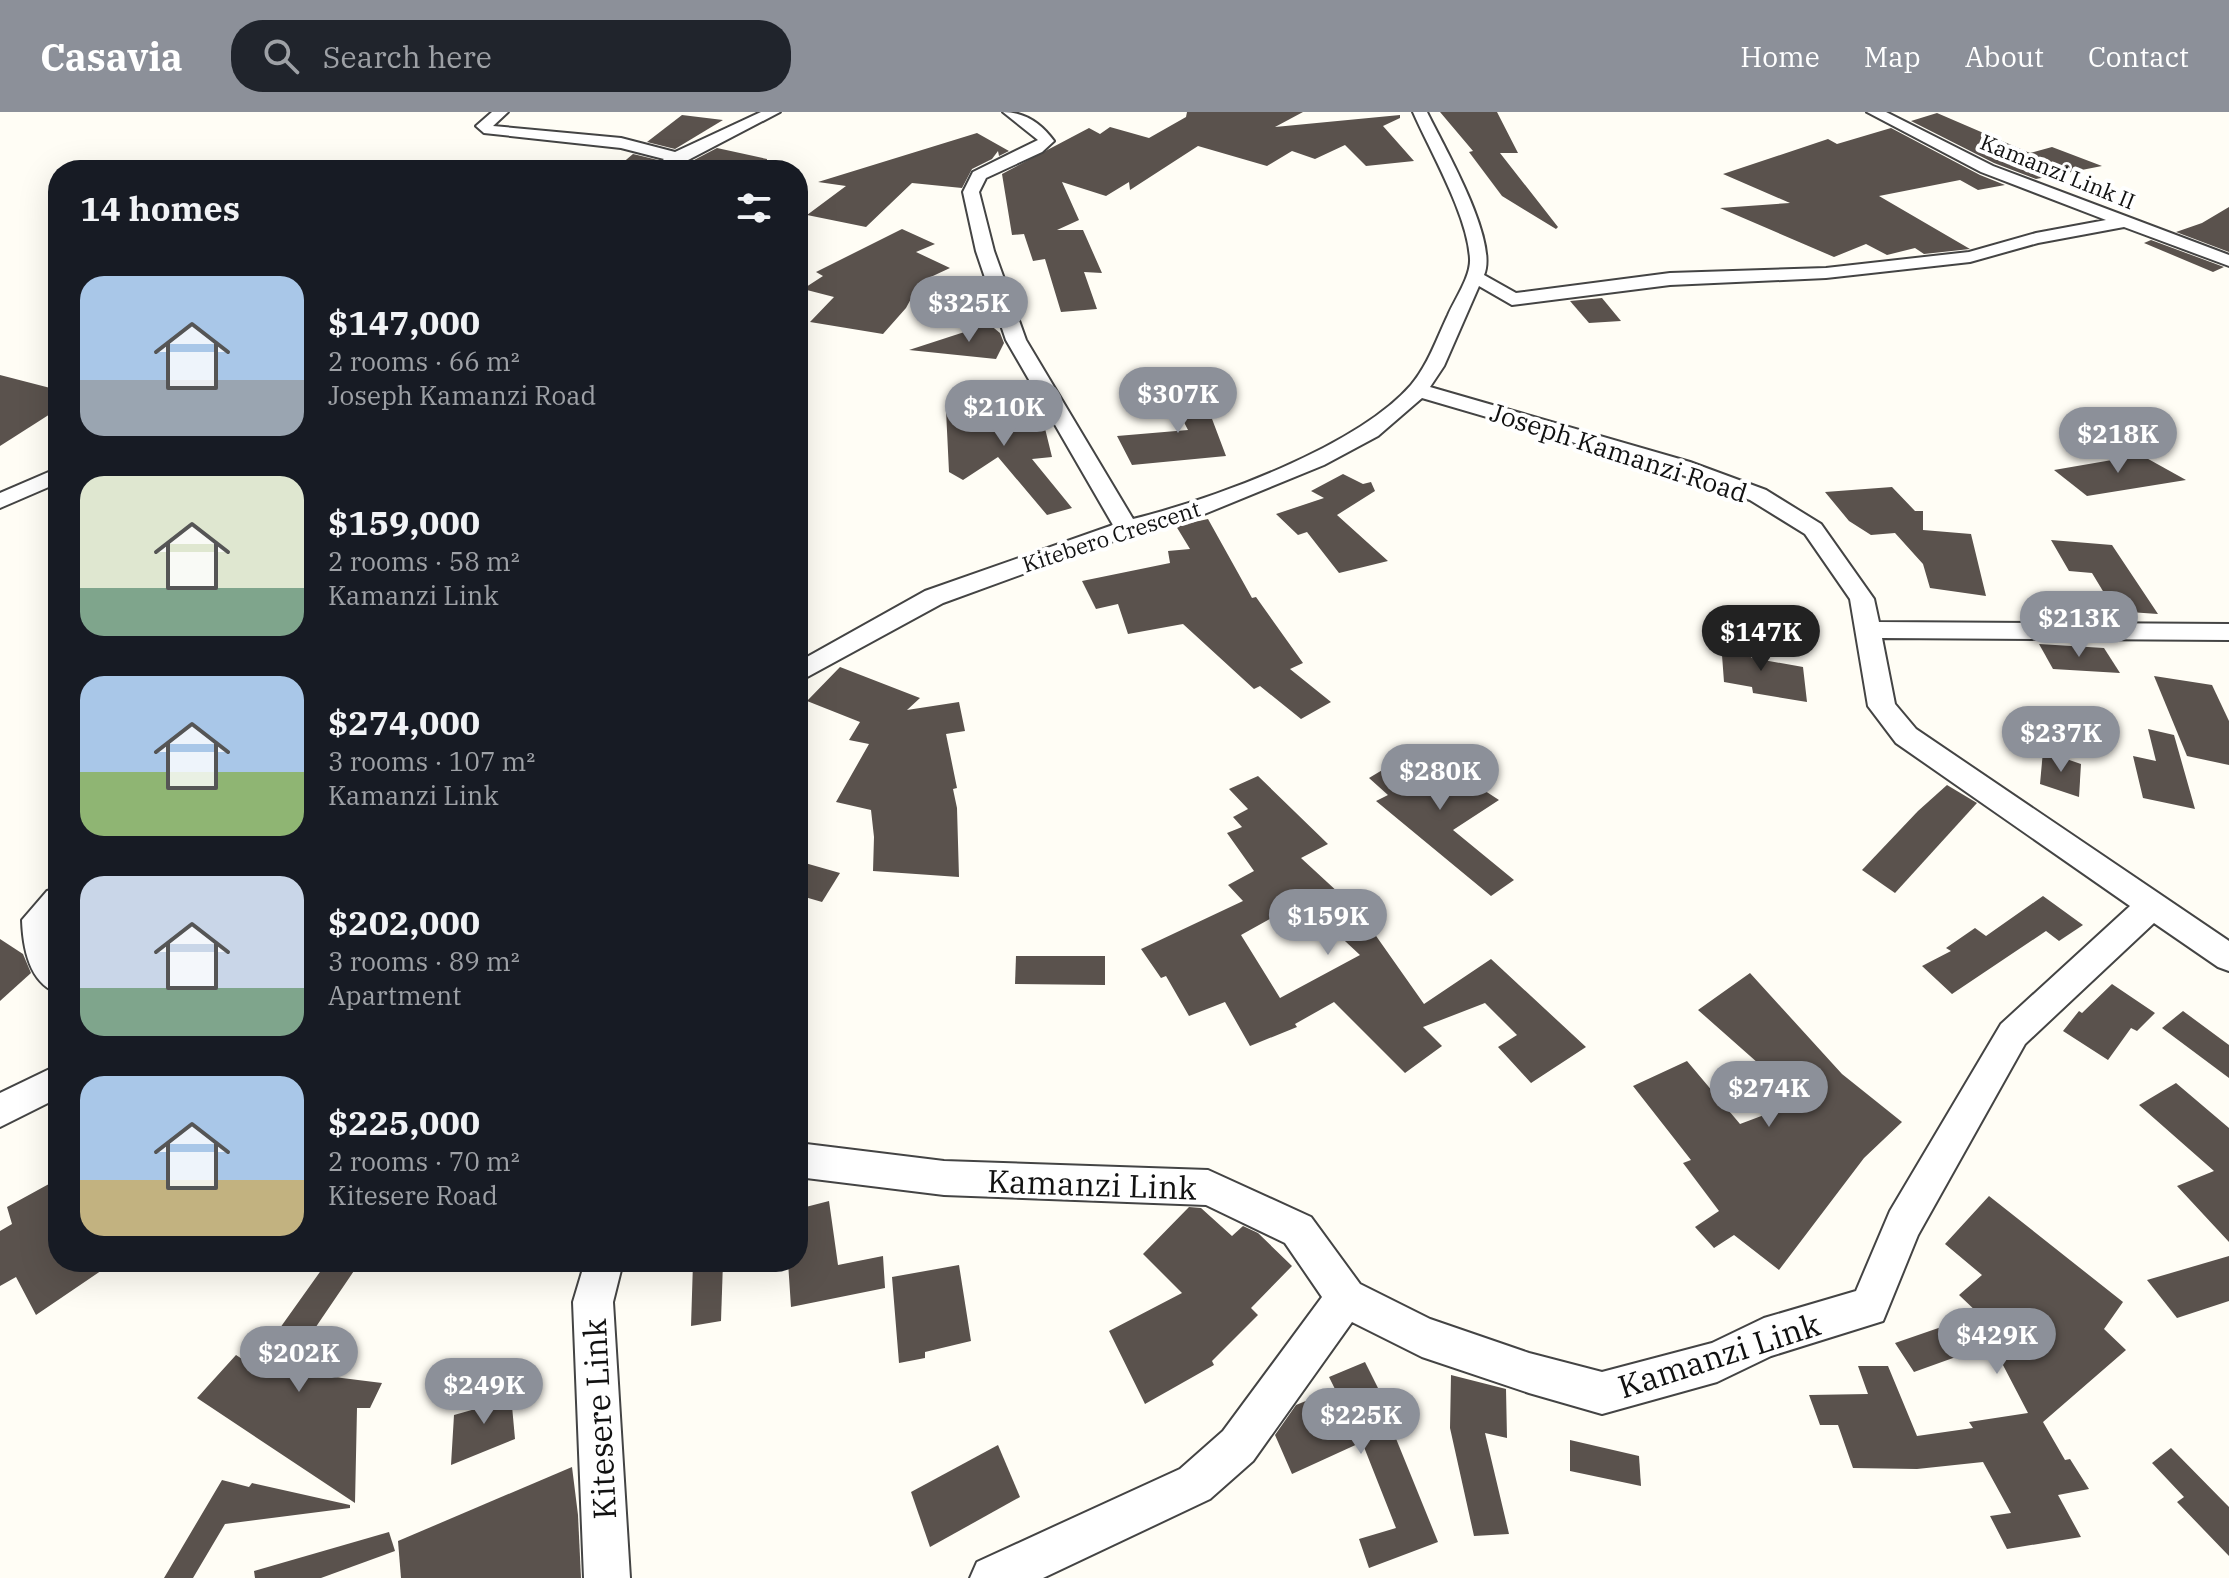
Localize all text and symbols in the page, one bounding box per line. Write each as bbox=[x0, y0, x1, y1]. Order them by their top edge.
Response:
search box bbox=[231, 20, 791, 92]
text: Casavia bbox=[40, 32, 183, 81]
icon: search bbox=[259, 34, 303, 78]
text: Search here bbox=[323, 37, 492, 76]
text: Home bbox=[1740, 38, 1820, 75]
text: Map bbox=[1864, 38, 1921, 75]
text: About bbox=[1965, 38, 2044, 75]
text: Contact bbox=[2088, 38, 2189, 75]
street label: Kamanzi Link II bbox=[1976, 127, 2140, 215]
text: 14 homes bbox=[80, 186, 240, 230]
icon: filters bbox=[732, 186, 776, 230]
pin: $325K bbox=[913, 276, 1025, 344]
text: $325K bbox=[928, 285, 1010, 319]
text: $147,000 bbox=[328, 300, 480, 344]
icon: home bbox=[144, 308, 240, 404]
text: 2 rooms · 66 m² bbox=[328, 344, 520, 378]
pin: $307K bbox=[1122, 367, 1234, 435]
text: $307K bbox=[1137, 376, 1219, 410]
text: Joseph Kamanzi Road bbox=[328, 378, 596, 412]
pin: $210K bbox=[948, 380, 1060, 448]
text: $210K bbox=[963, 389, 1045, 423]
street label: Joseph Kamanzi Road bbox=[1486, 394, 1752, 510]
pin: $218K bbox=[2062, 407, 2174, 475]
text: $218K bbox=[2077, 416, 2159, 450]
street label: Kitebero Crescent bbox=[1018, 493, 1204, 578]
text: $159,000 bbox=[328, 500, 480, 544]
icon: home bbox=[144, 508, 240, 604]
text: 2 rooms · 58 m² bbox=[328, 544, 520, 578]
text: Kamanzi Link bbox=[328, 578, 499, 612]
pin: $213K bbox=[2023, 591, 2135, 659]
text: $213K bbox=[2038, 600, 2120, 634]
pin: $147K bbox=[1705, 605, 1817, 673]
text: $147K bbox=[1720, 614, 1802, 648]
text: $274,000 bbox=[328, 700, 480, 744]
pin: $237K bbox=[2005, 706, 2117, 774]
icon: home bbox=[144, 708, 240, 804]
text: $237K bbox=[2020, 715, 2102, 749]
text: 3 rooms · 107 m² bbox=[328, 744, 535, 778]
pin: $280K bbox=[1384, 744, 1496, 812]
text: $280K bbox=[1399, 753, 1481, 787]
text: Kamanzi Link bbox=[328, 778, 499, 812]
pin: $159K bbox=[1272, 889, 1384, 957]
text: $159K bbox=[1287, 898, 1369, 932]
text: $202,000 bbox=[328, 900, 480, 944]
icon: home bbox=[144, 908, 240, 1004]
text: 3 rooms · 89 m² bbox=[328, 944, 520, 978]
text: Apartment bbox=[328, 978, 461, 1012]
pin: $274K bbox=[1713, 1061, 1825, 1129]
text: $274K bbox=[1728, 1070, 1810, 1104]
text: $225,000 bbox=[328, 1100, 480, 1144]
icon: home bbox=[144, 1108, 240, 1204]
text: 2 rooms · 70 m² bbox=[328, 1144, 520, 1178]
street label: Kamanzi Link bbox=[986, 1159, 1198, 1209]
text: Kitesere Road bbox=[328, 1178, 498, 1212]
street label: Kamanzi Link bbox=[1613, 1302, 1826, 1407]
pin: $429K bbox=[1941, 1308, 2053, 1376]
street label: Kitesere Link bbox=[573, 1317, 625, 1520]
text: $429K bbox=[1956, 1317, 2038, 1351]
pin: $202K bbox=[243, 1326, 355, 1394]
text: $202K bbox=[258, 1335, 340, 1369]
pin: $249K bbox=[428, 1358, 540, 1426]
text: $249K bbox=[443, 1367, 525, 1401]
pin: $225K bbox=[1305, 1388, 1417, 1456]
text: $225K bbox=[1320, 1397, 1402, 1431]

